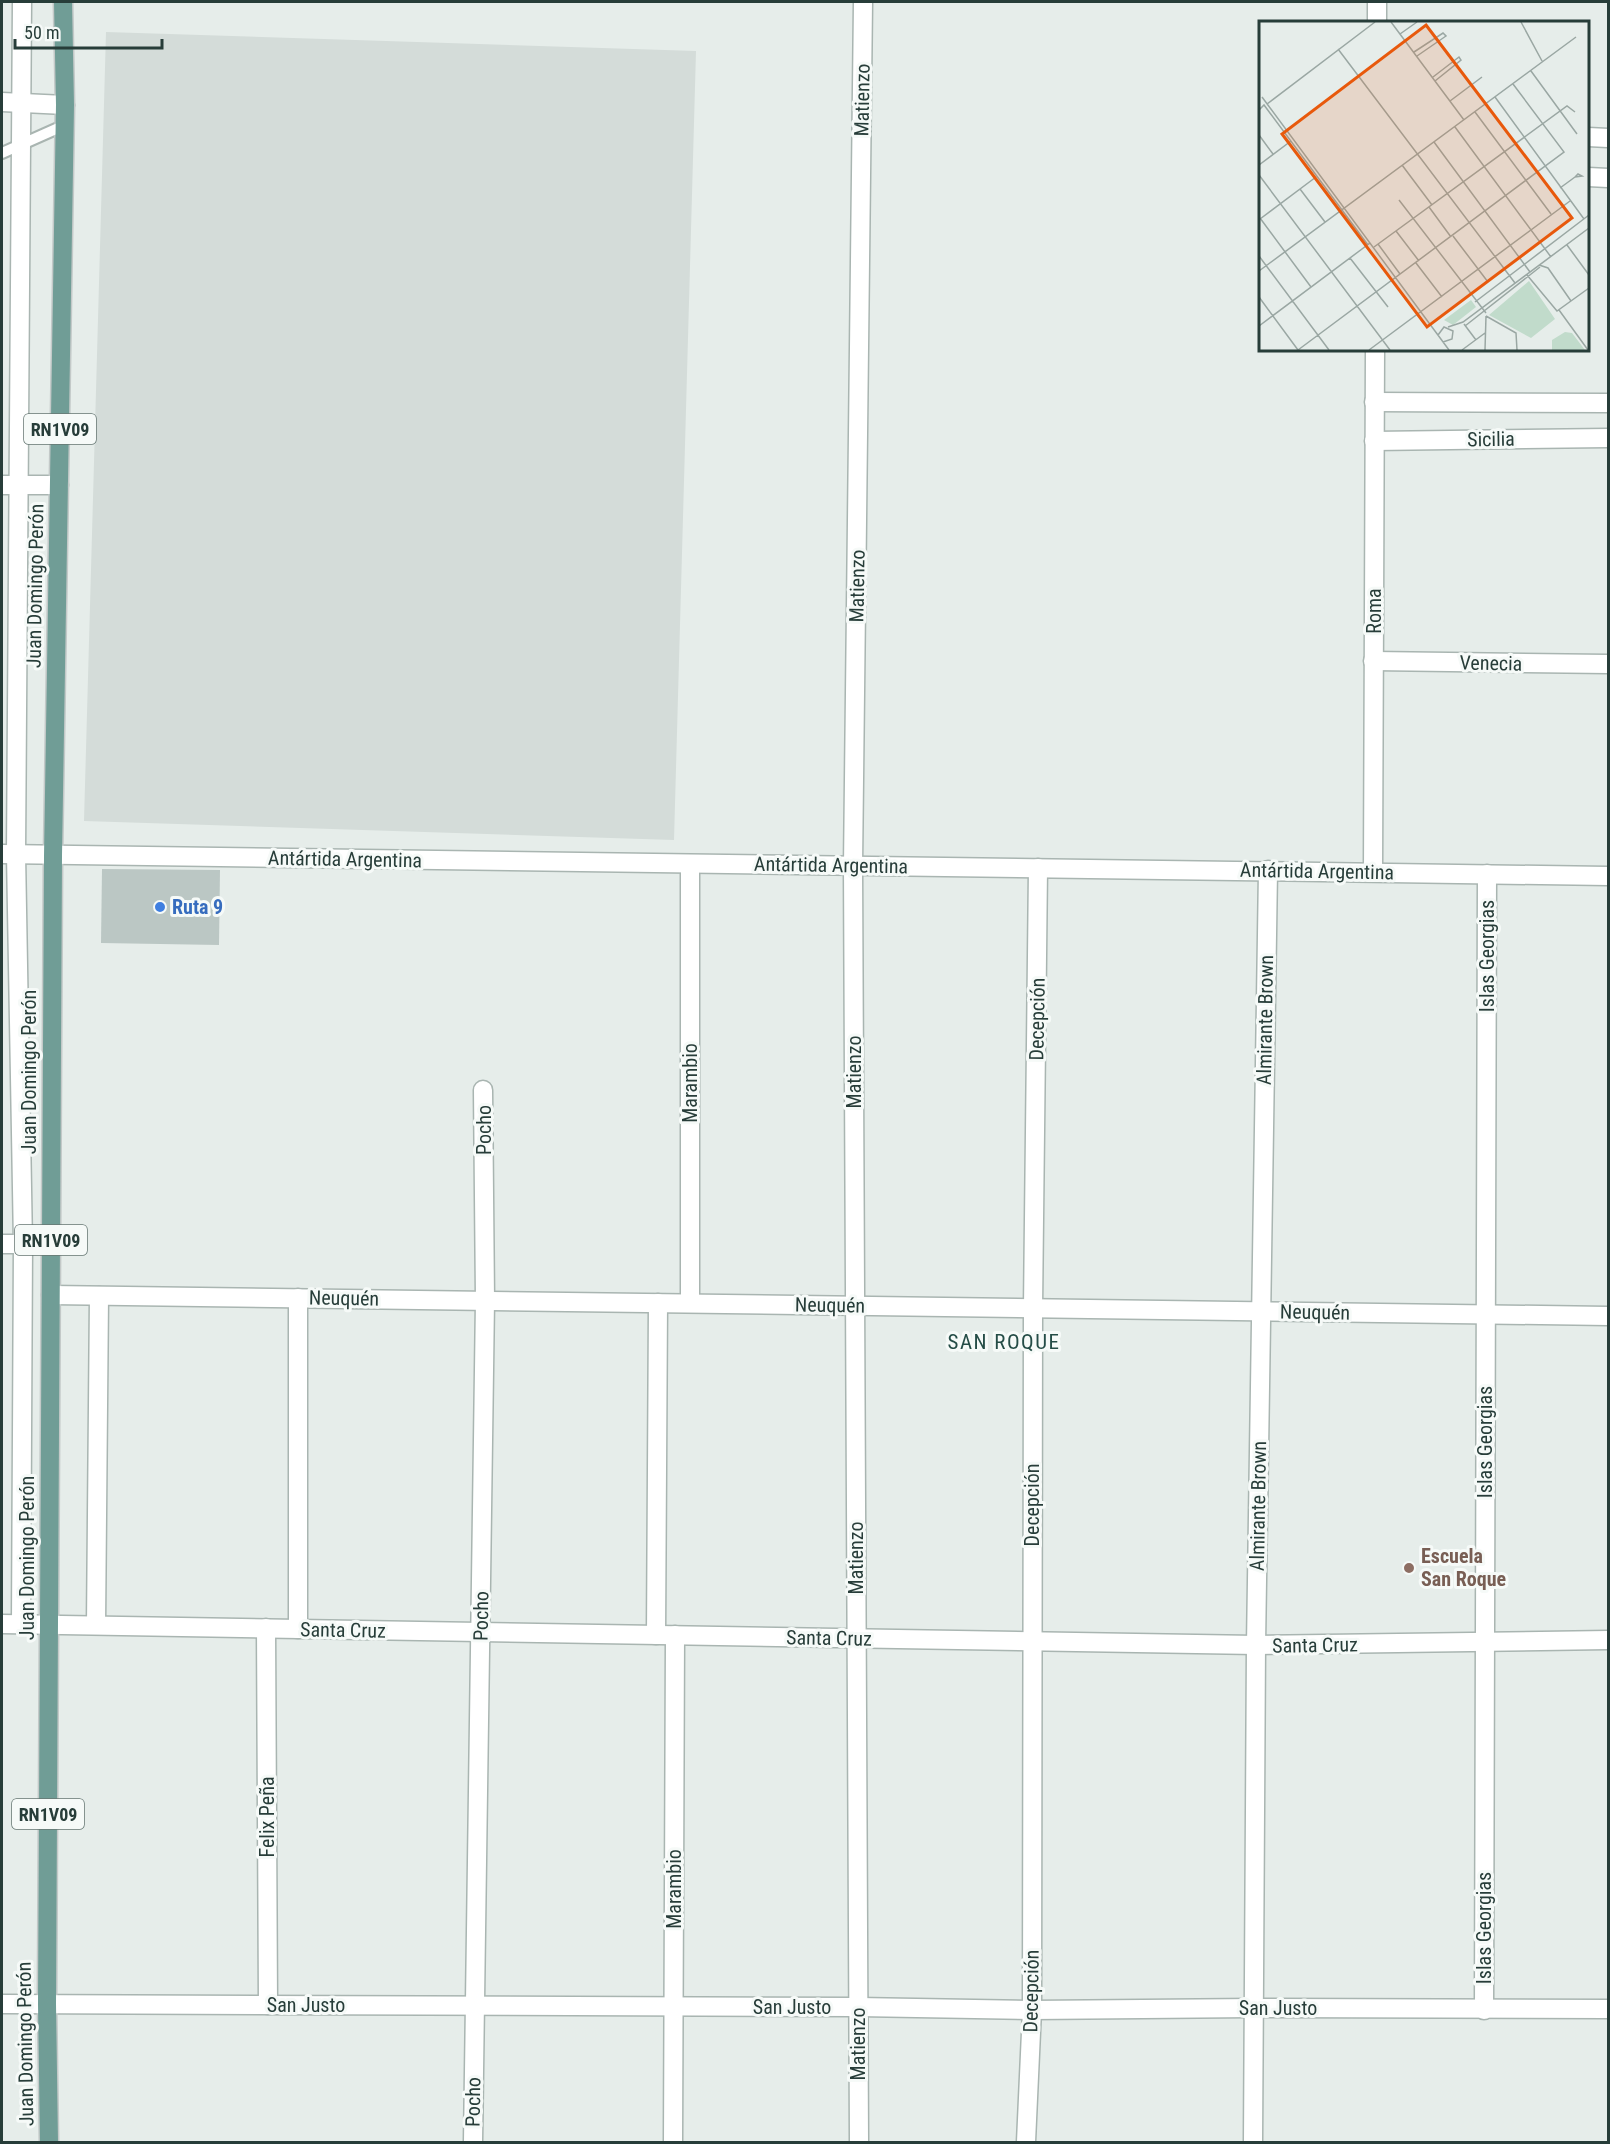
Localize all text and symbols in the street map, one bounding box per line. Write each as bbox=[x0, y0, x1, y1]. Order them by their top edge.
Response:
scale bar bbox=[15, 12, 162, 50]
inset map bbox=[1259, 21, 1589, 351]
text: 50 m bbox=[24, 22, 59, 43]
street label: Matienzo bbox=[849, 63, 875, 137]
road number: RN1V09 bbox=[24, 414, 96, 444]
street label: Sicilia bbox=[1467, 427, 1515, 451]
street label: Juan Domingo Perón bbox=[22, 504, 48, 668]
street label: Matienzo bbox=[844, 549, 870, 623]
street label: Roma bbox=[1362, 588, 1386, 634]
street label: Venecia bbox=[1459, 650, 1523, 676]
street label: Antártida Argentina bbox=[268, 846, 422, 872]
street label: Antártida Argentina bbox=[754, 852, 908, 878]
street label: Antártida Argentina bbox=[1240, 858, 1394, 884]
place label: Ruta 9 bbox=[172, 895, 223, 919]
marker: Ruta 9 bbox=[153, 900, 167, 914]
street label: Islas Georgias bbox=[1475, 900, 1499, 1012]
street label: Almirante Brown bbox=[1252, 955, 1278, 1085]
street label: Decepción bbox=[1024, 977, 1050, 1061]
street label: Juan Domingo Perón bbox=[17, 990, 41, 1154]
street label: Matienzo bbox=[842, 1036, 866, 1108]
street label: Marambio bbox=[678, 1043, 702, 1123]
street label: Pocho bbox=[472, 1105, 496, 1155]
road number: RN1V09 bbox=[15, 1225, 87, 1255]
street label: Neuquén bbox=[309, 1285, 379, 1311]
street label: Neuquén bbox=[795, 1292, 865, 1318]
street label: Neuquén bbox=[1280, 1299, 1350, 1325]
district label: SAN ROQUE bbox=[948, 1330, 1060, 1354]
street label: Islas Georgias bbox=[1473, 1386, 1497, 1498]
street label: Almirante Brown bbox=[1245, 1441, 1271, 1571]
street label: Decepción bbox=[1020, 1464, 1044, 1546]
street label: Juan Domingo Perón bbox=[15, 1476, 39, 1640]
street label: Matienzo bbox=[844, 1522, 868, 1594]
place label: Escuela San Roque bbox=[1421, 1544, 1506, 1591]
marker: Escuela San Roque bbox=[1402, 1561, 1416, 1575]
street label: Pocho bbox=[469, 1591, 493, 1641]
street label: Santa Cruz bbox=[300, 1617, 386, 1643]
street label: Santa Cruz bbox=[786, 1625, 872, 1651]
street label: Santa Cruz bbox=[1272, 1632, 1358, 1658]
street label: Felix Peña bbox=[255, 1777, 279, 1857]
road number: RN1V09 bbox=[12, 1799, 84, 1829]
street label: Marambio bbox=[662, 1849, 686, 1929]
street label: Islas Georgias bbox=[1472, 1872, 1496, 1984]
street label: Decepción bbox=[1018, 1949, 1044, 2033]
street label: Juan Domingo Perón bbox=[12, 1962, 38, 2126]
street label: San Justo bbox=[267, 1993, 345, 2017]
street label: San Justo bbox=[753, 1995, 831, 2019]
street label: San Justo bbox=[1239, 1996, 1317, 2020]
street label: Matienzo bbox=[846, 2008, 870, 2080]
street label: Pocho bbox=[461, 2077, 485, 2127]

